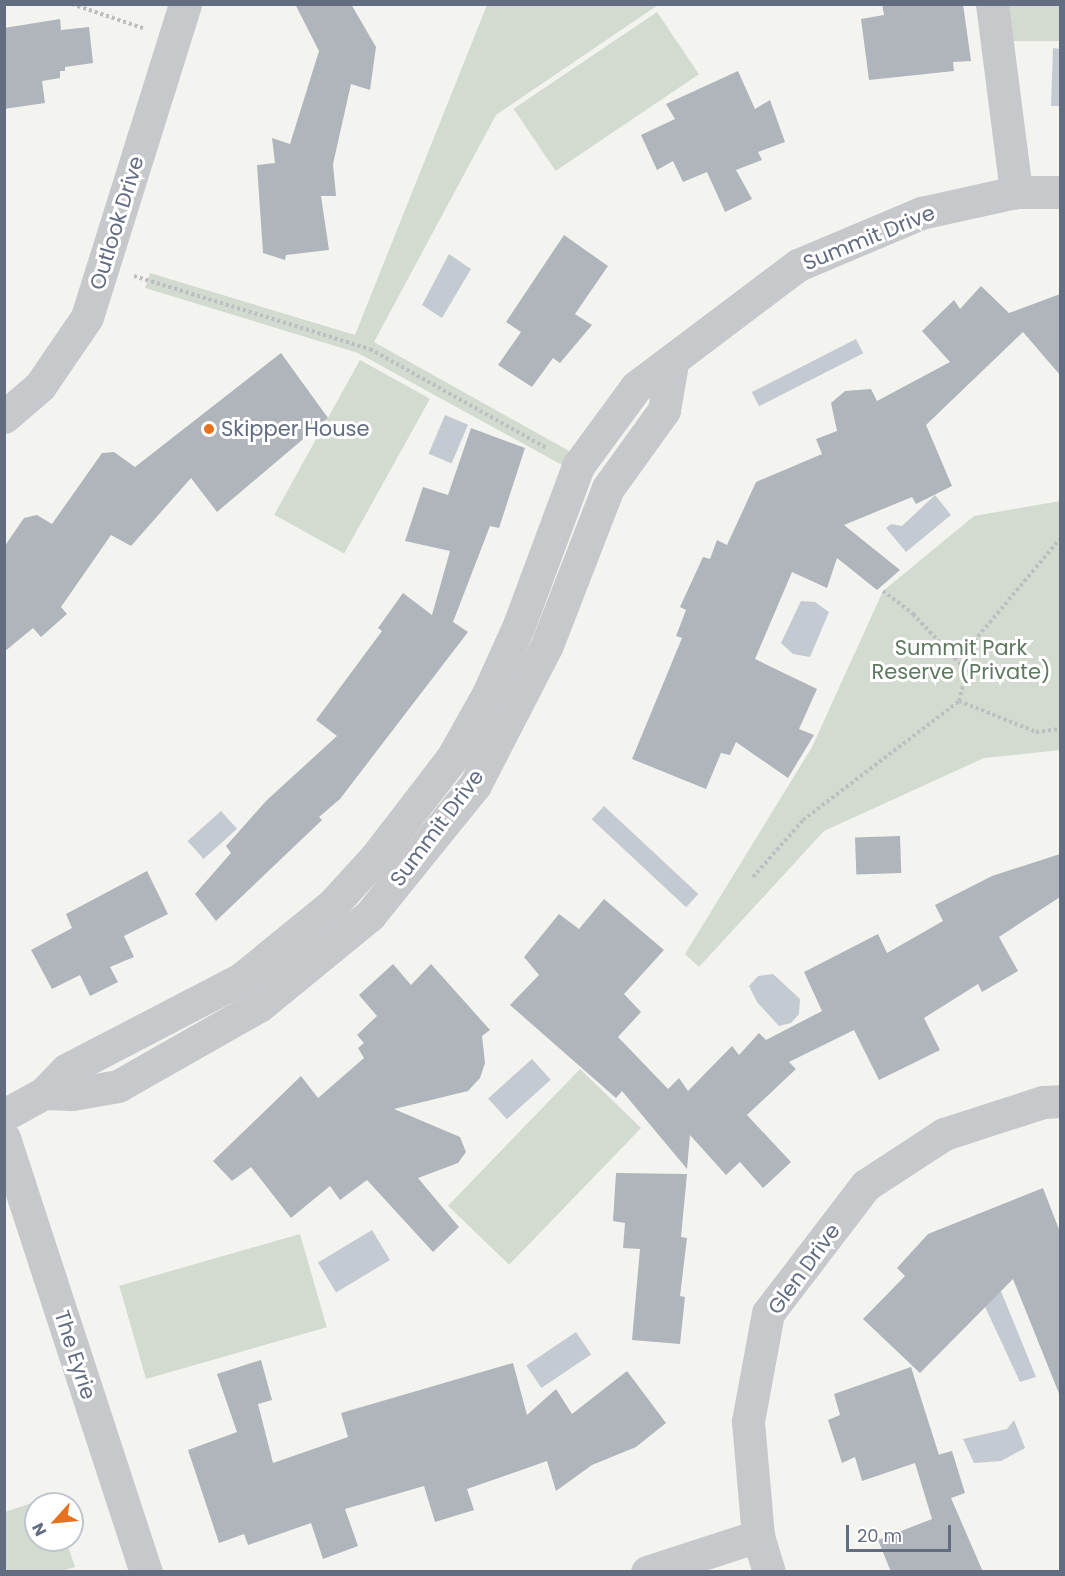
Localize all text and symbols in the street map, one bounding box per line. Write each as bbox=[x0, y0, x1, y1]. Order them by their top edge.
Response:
street label: Outlook Drive bbox=[85, 153, 149, 293]
street label: Summit Drive bbox=[799, 200, 939, 276]
place label: Skipper House bbox=[221, 416, 370, 442]
marker: Skipper House bbox=[202, 422, 216, 436]
park label: Summit Park Reserve (Private) bbox=[872, 635, 1050, 685]
street label: Summit Drive bbox=[385, 764, 489, 892]
street label: Glen Drive bbox=[763, 1219, 845, 1319]
street label: The Eyrie bbox=[49, 1307, 101, 1403]
north arrow bbox=[24, 1492, 84, 1552]
scale bar bbox=[849, 1513, 954, 1551]
text: N bbox=[26, 1519, 52, 1540]
text: 20 m bbox=[857, 1523, 902, 1548]

